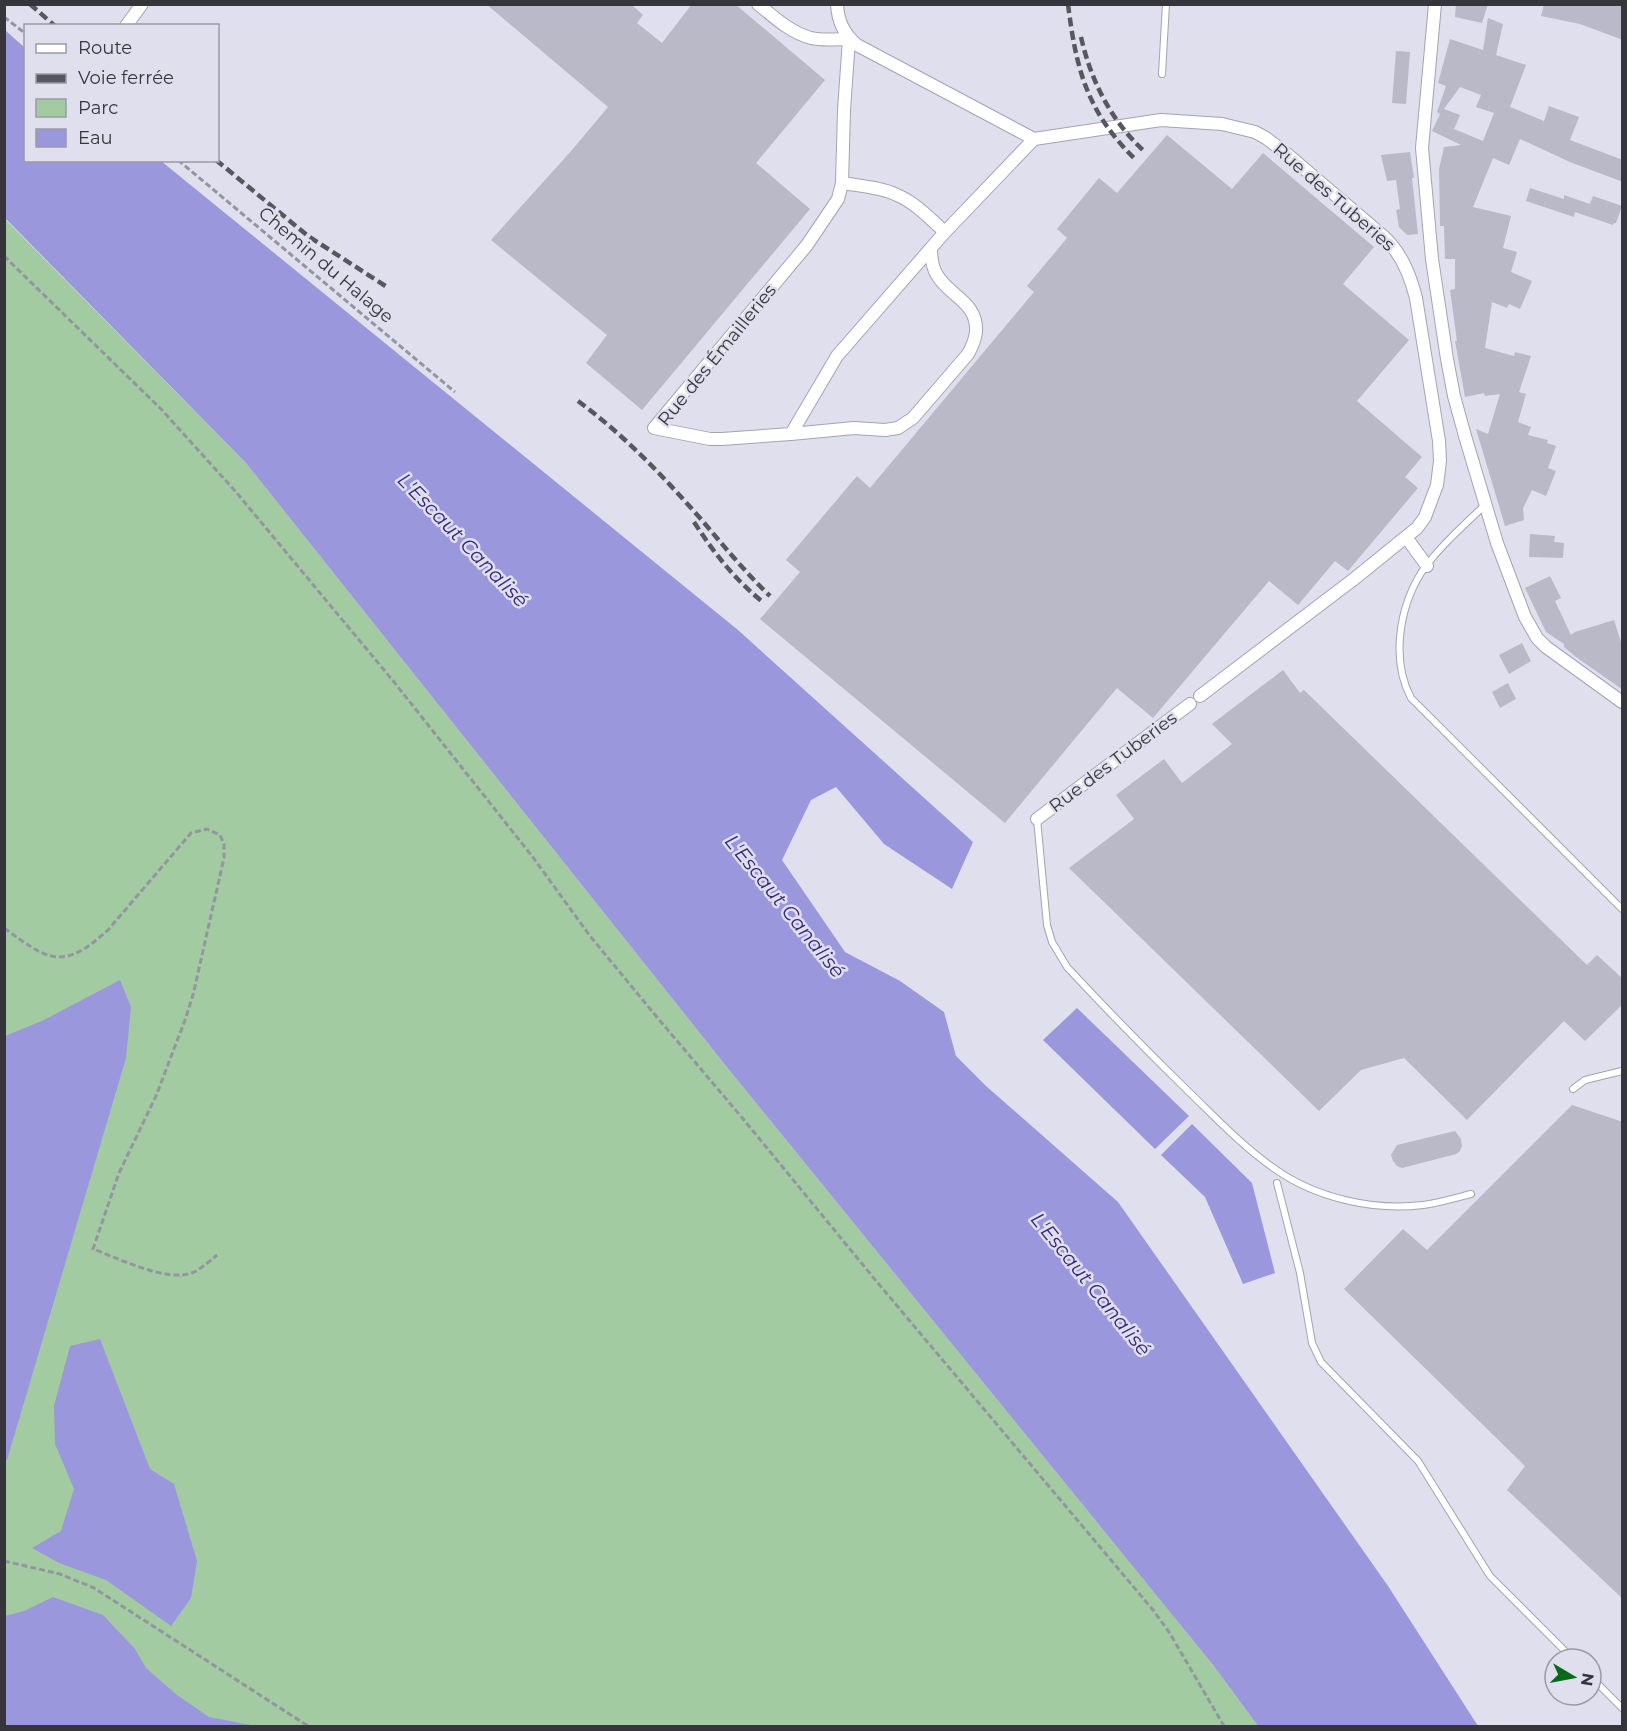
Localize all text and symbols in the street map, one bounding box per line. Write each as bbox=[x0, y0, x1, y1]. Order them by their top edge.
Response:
legend bbox=[24, 24, 219, 162]
text: Route bbox=[78, 37, 132, 59]
text: Voie ferrée bbox=[78, 67, 174, 89]
text: Parc bbox=[78, 97, 118, 119]
text: Eau bbox=[78, 127, 113, 149]
street label: Rue des Tuberies bbox=[1269, 138, 1400, 256]
street label: Chemin du Halage bbox=[254, 202, 398, 328]
street label: Rue des Émailleries bbox=[653, 280, 781, 430]
water label: L'Escaut Canalisé bbox=[393, 468, 533, 612]
street label: Rue des Tuberies bbox=[1045, 707, 1181, 817]
water label: L'Escaut Canalisé bbox=[720, 830, 850, 982]
water label: L'Escaut Canalisé bbox=[1026, 1208, 1156, 1360]
north arrow bbox=[1543, 1647, 1603, 1707]
text: N bbox=[1577, 1671, 1598, 1688]

